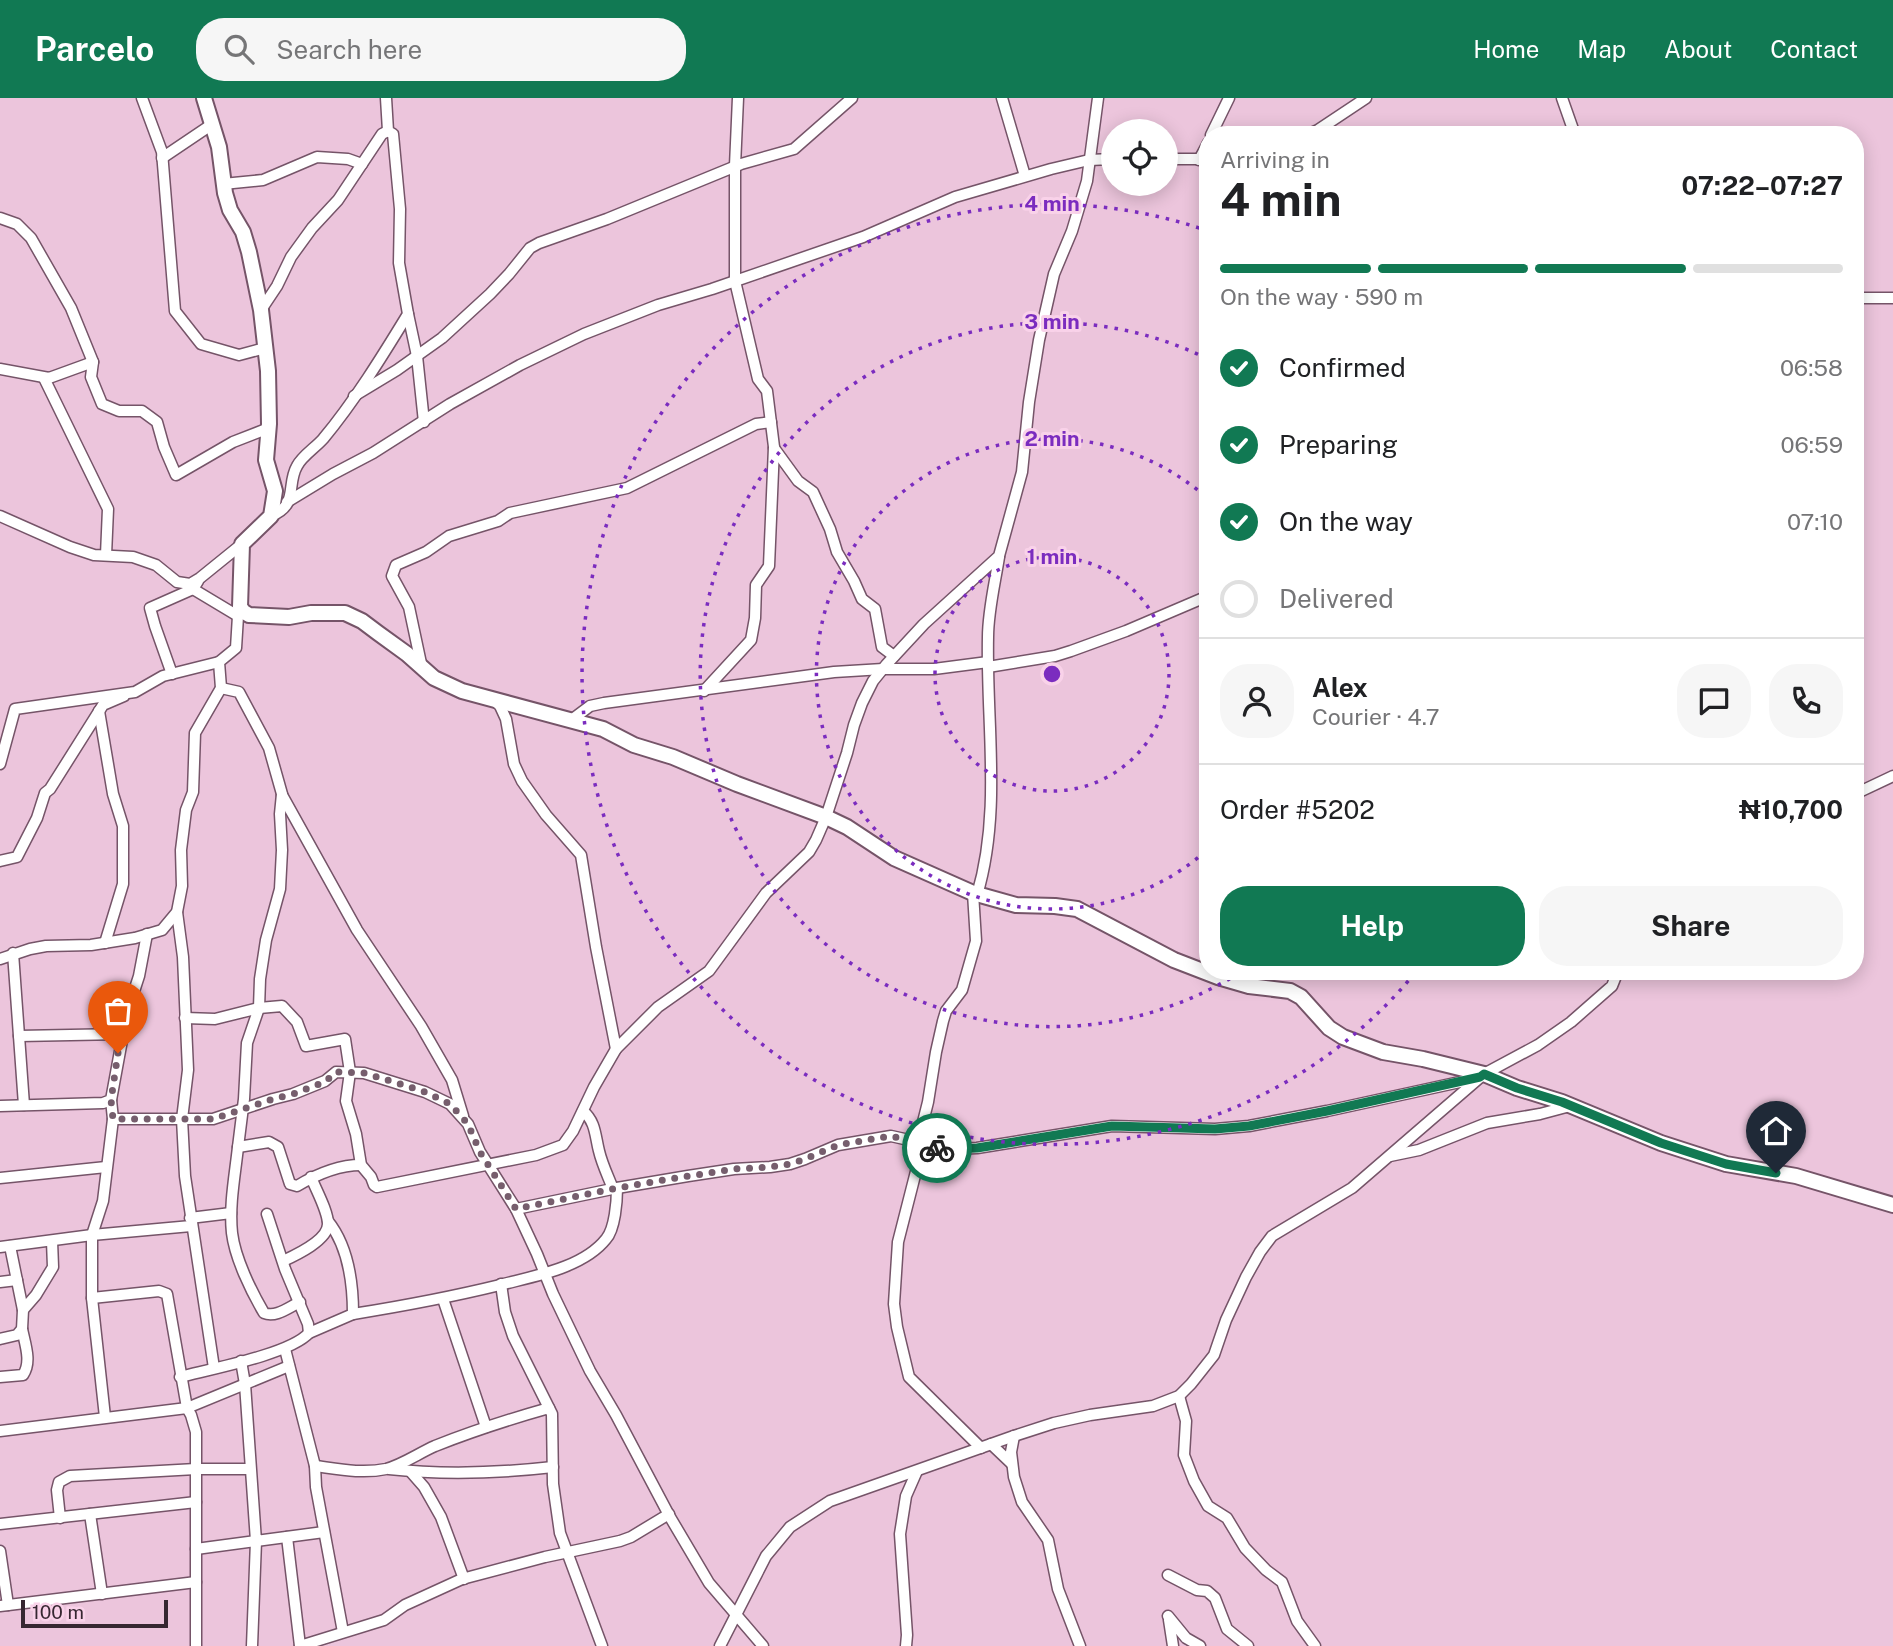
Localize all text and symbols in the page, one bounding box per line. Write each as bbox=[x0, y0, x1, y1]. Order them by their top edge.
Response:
search box bbox=[196, 18, 686, 81]
text: Parcelo bbox=[35, 30, 154, 68]
icon: search bbox=[220, 30, 258, 68]
text: Search here bbox=[276, 34, 422, 65]
text: Home bbox=[1473, 35, 1539, 63]
text: Map bbox=[1577, 35, 1626, 63]
text: About bbox=[1664, 35, 1732, 63]
text: Contact bbox=[1770, 35, 1858, 63]
map controls bbox=[1101, 119, 1178, 196]
button: locate bbox=[1101, 119, 1178, 196]
text: Arriving in bbox=[1220, 146, 1330, 173]
text: 07:22–07:27 bbox=[1682, 170, 1843, 201]
text: 4 min bbox=[1220, 172, 1341, 226]
text: 4 min bbox=[1024, 191, 1080, 216]
text: On the way · 590 m bbox=[1220, 283, 1423, 310]
text: 3 min bbox=[1024, 309, 1080, 334]
icon: check bbox=[1220, 349, 1258, 387]
text: Confirmed bbox=[1279, 352, 1406, 383]
text: 06:58 bbox=[1780, 354, 1843, 381]
text: 2 min bbox=[1024, 426, 1080, 451]
icon: check bbox=[1220, 426, 1258, 464]
text: Preparing bbox=[1279, 429, 1398, 460]
text: 06:59 bbox=[1780, 431, 1843, 458]
icon: check bbox=[1220, 503, 1258, 541]
text: On the way bbox=[1279, 506, 1413, 537]
text: 07:10 bbox=[1787, 508, 1843, 535]
text: 1 min bbox=[1027, 544, 1077, 569]
text: Delivered bbox=[1279, 583, 1394, 614]
centre of rings bbox=[1040, 662, 1064, 686]
button: person bbox=[1220, 664, 1294, 738]
button: chat bbox=[1677, 664, 1751, 738]
button: phone bbox=[1769, 664, 1843, 738]
text: Alex bbox=[1312, 672, 1368, 703]
text: Courier · 4.7 bbox=[1312, 703, 1440, 730]
text: Order #5202 bbox=[1220, 794, 1375, 825]
text: ₦10,700 bbox=[1739, 794, 1843, 825]
button: Help bbox=[1220, 886, 1525, 966]
button: Share bbox=[1539, 886, 1843, 966]
pin bbox=[88, 981, 148, 1053]
icon: bag bbox=[99, 992, 137, 1030]
pin bbox=[1746, 1101, 1806, 1173]
icon: home bbox=[1757, 1112, 1795, 1150]
courier bbox=[902, 1113, 972, 1183]
icon: bike bbox=[918, 1129, 956, 1167]
scale bar bbox=[21, 1597, 168, 1629]
text: 100 m bbox=[32, 1601, 84, 1623]

